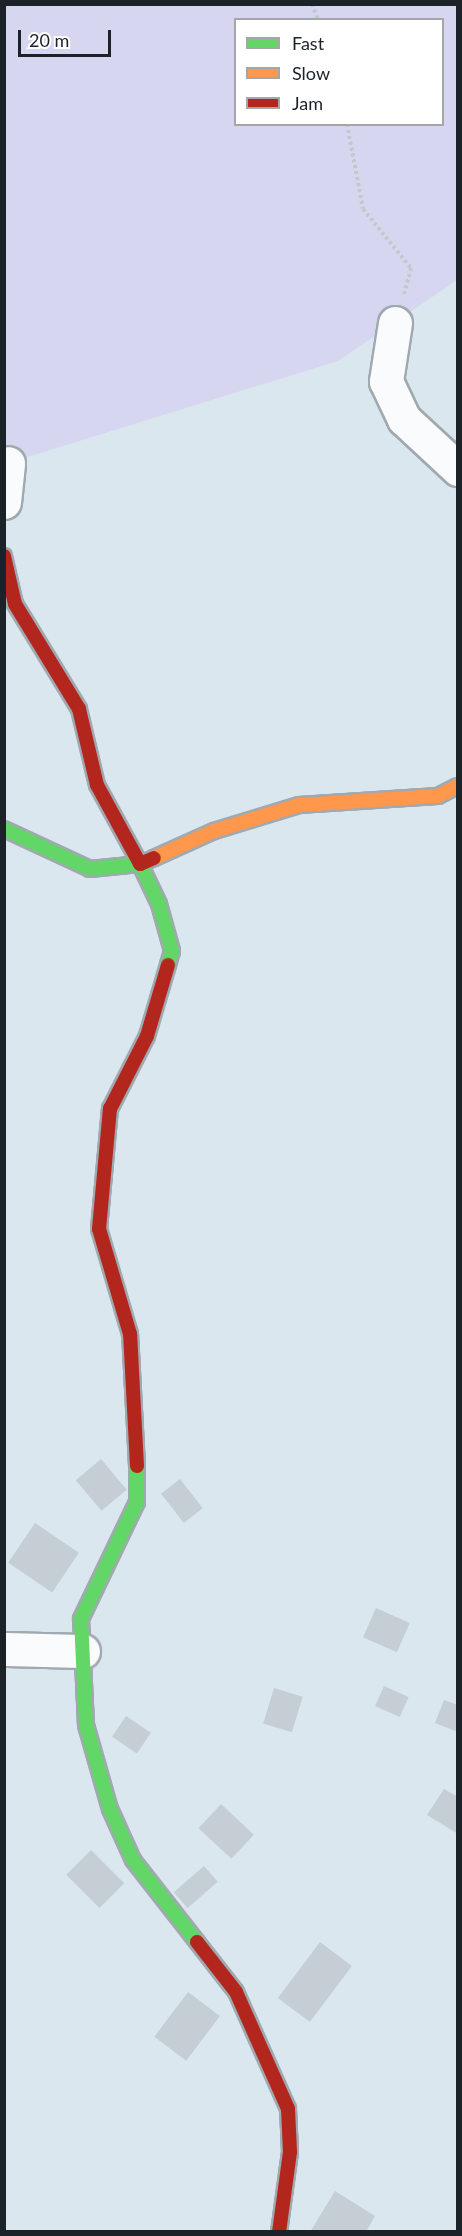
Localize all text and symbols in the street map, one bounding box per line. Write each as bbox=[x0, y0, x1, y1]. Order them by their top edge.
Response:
scale bar bbox=[21, 18, 114, 56]
legend bbox=[234, 18, 444, 126]
text: 20 m bbox=[29, 29, 69, 51]
text: Fast bbox=[292, 32, 324, 54]
text: Slow bbox=[292, 62, 330, 84]
text: Jam bbox=[292, 92, 323, 114]

